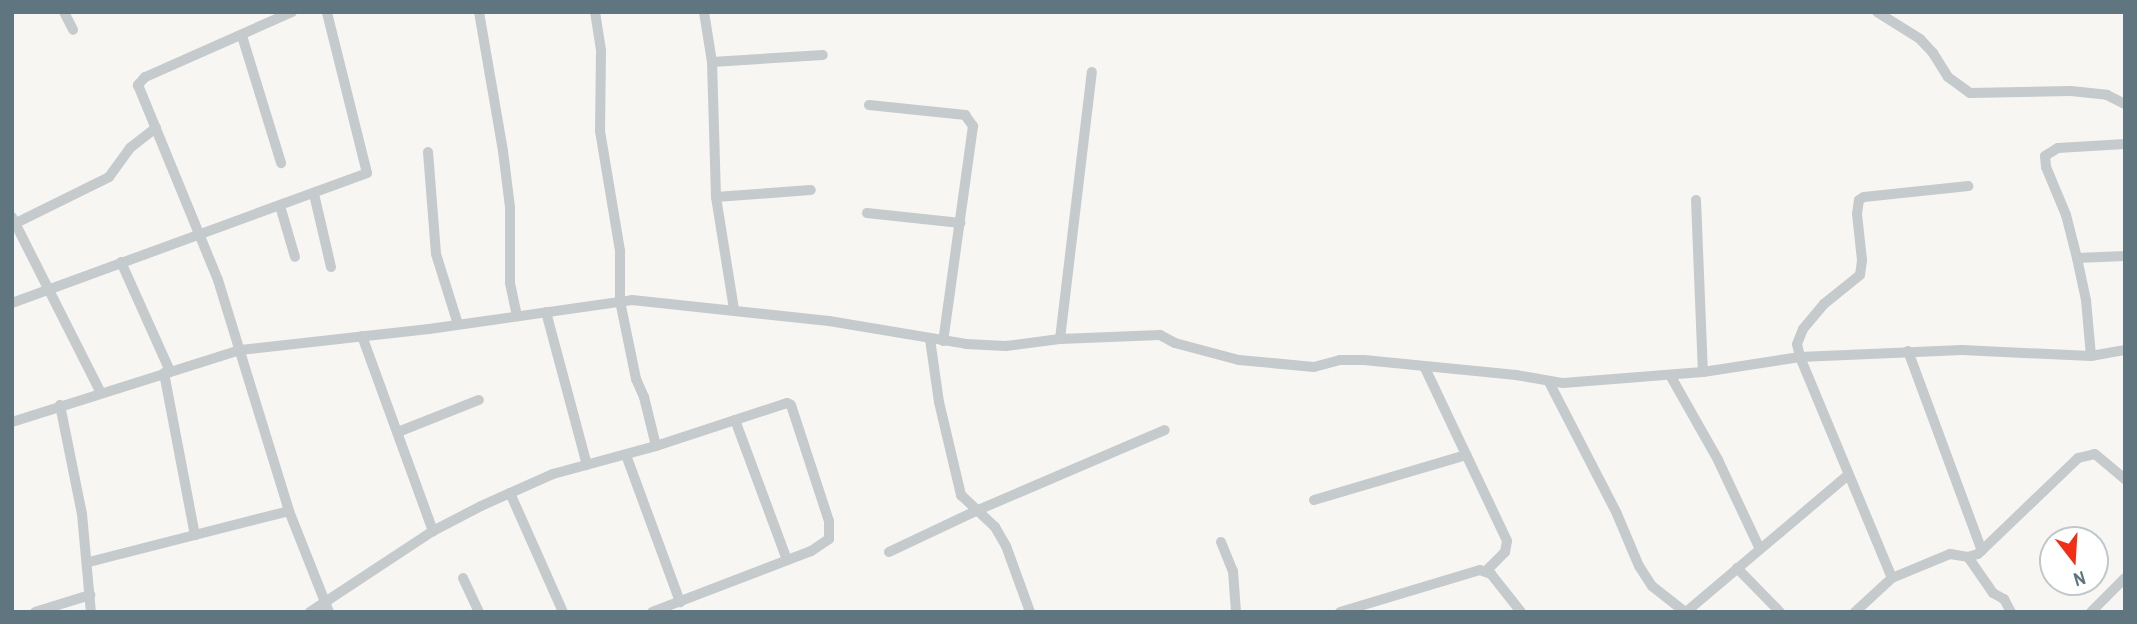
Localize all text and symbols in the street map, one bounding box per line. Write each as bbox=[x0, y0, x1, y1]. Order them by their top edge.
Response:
north arrow bbox=[2039, 526, 2109, 596]
text: N bbox=[2070, 565, 2089, 593]

